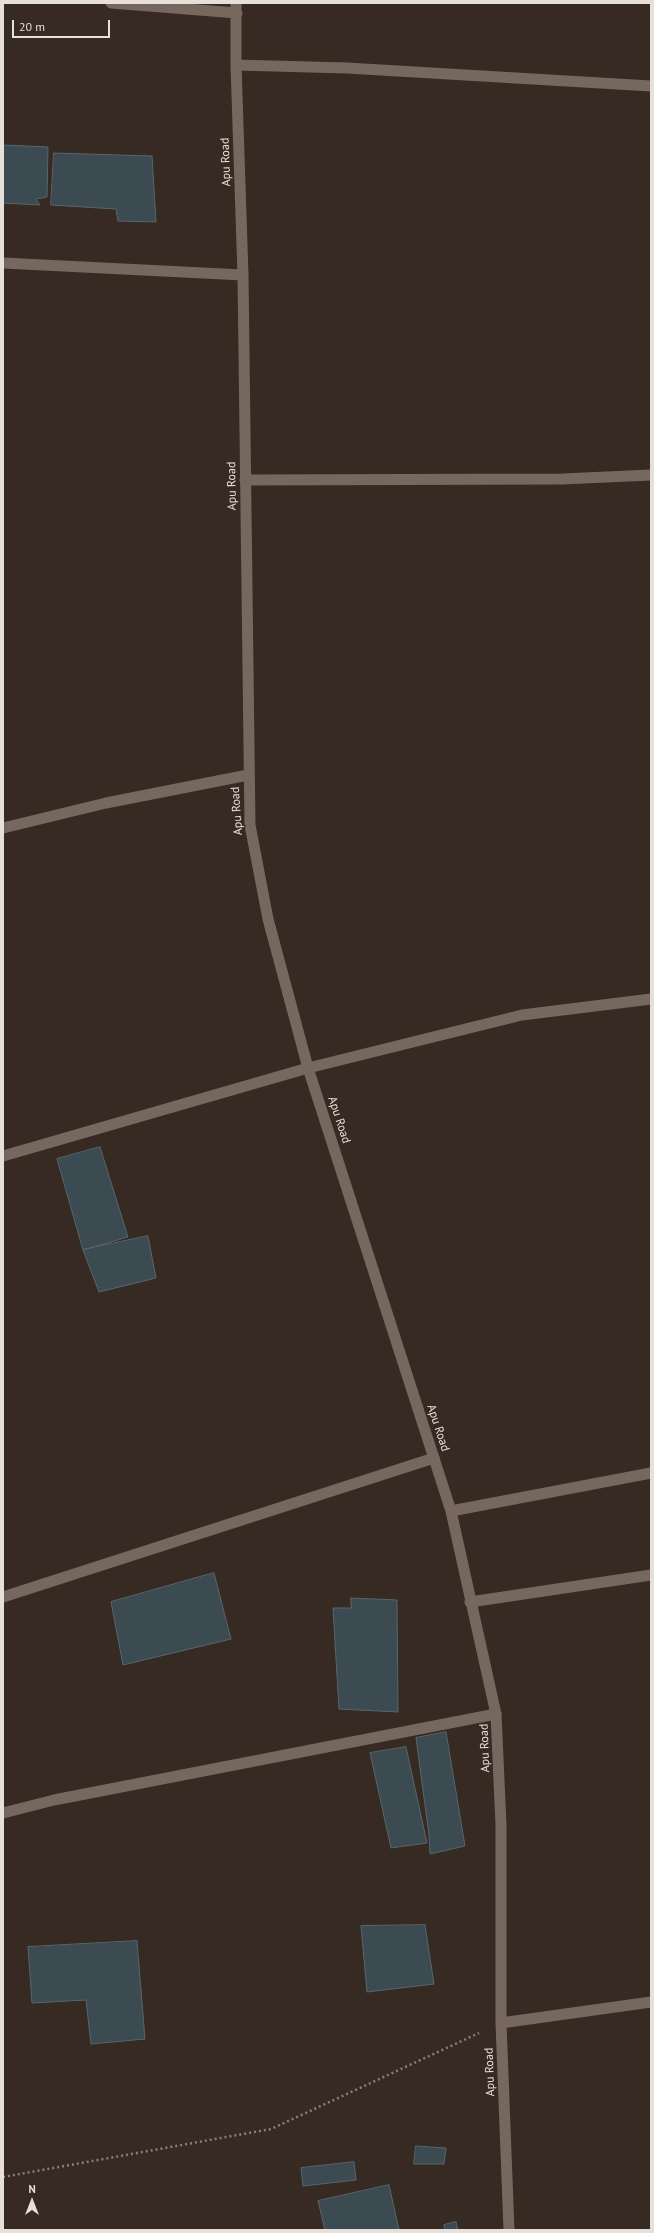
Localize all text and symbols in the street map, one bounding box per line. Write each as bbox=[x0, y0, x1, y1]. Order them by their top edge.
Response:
scale bar bbox=[14, 12, 112, 38]
text: 20 m bbox=[19, 19, 45, 34]
street label: Apu Road bbox=[218, 137, 234, 187]
street label: Apu Road bbox=[224, 462, 240, 510]
street label: Apu Road bbox=[228, 786, 246, 836]
street label: Apu Road bbox=[325, 1095, 353, 1145]
street label: Apu Road bbox=[424, 1403, 452, 1453]
street label: Apu Road bbox=[477, 1723, 493, 1773]
street label: Apu Road bbox=[482, 2047, 498, 2097]
north arrow bbox=[12, 2181, 52, 2221]
text: N bbox=[28, 2182, 36, 2196]

